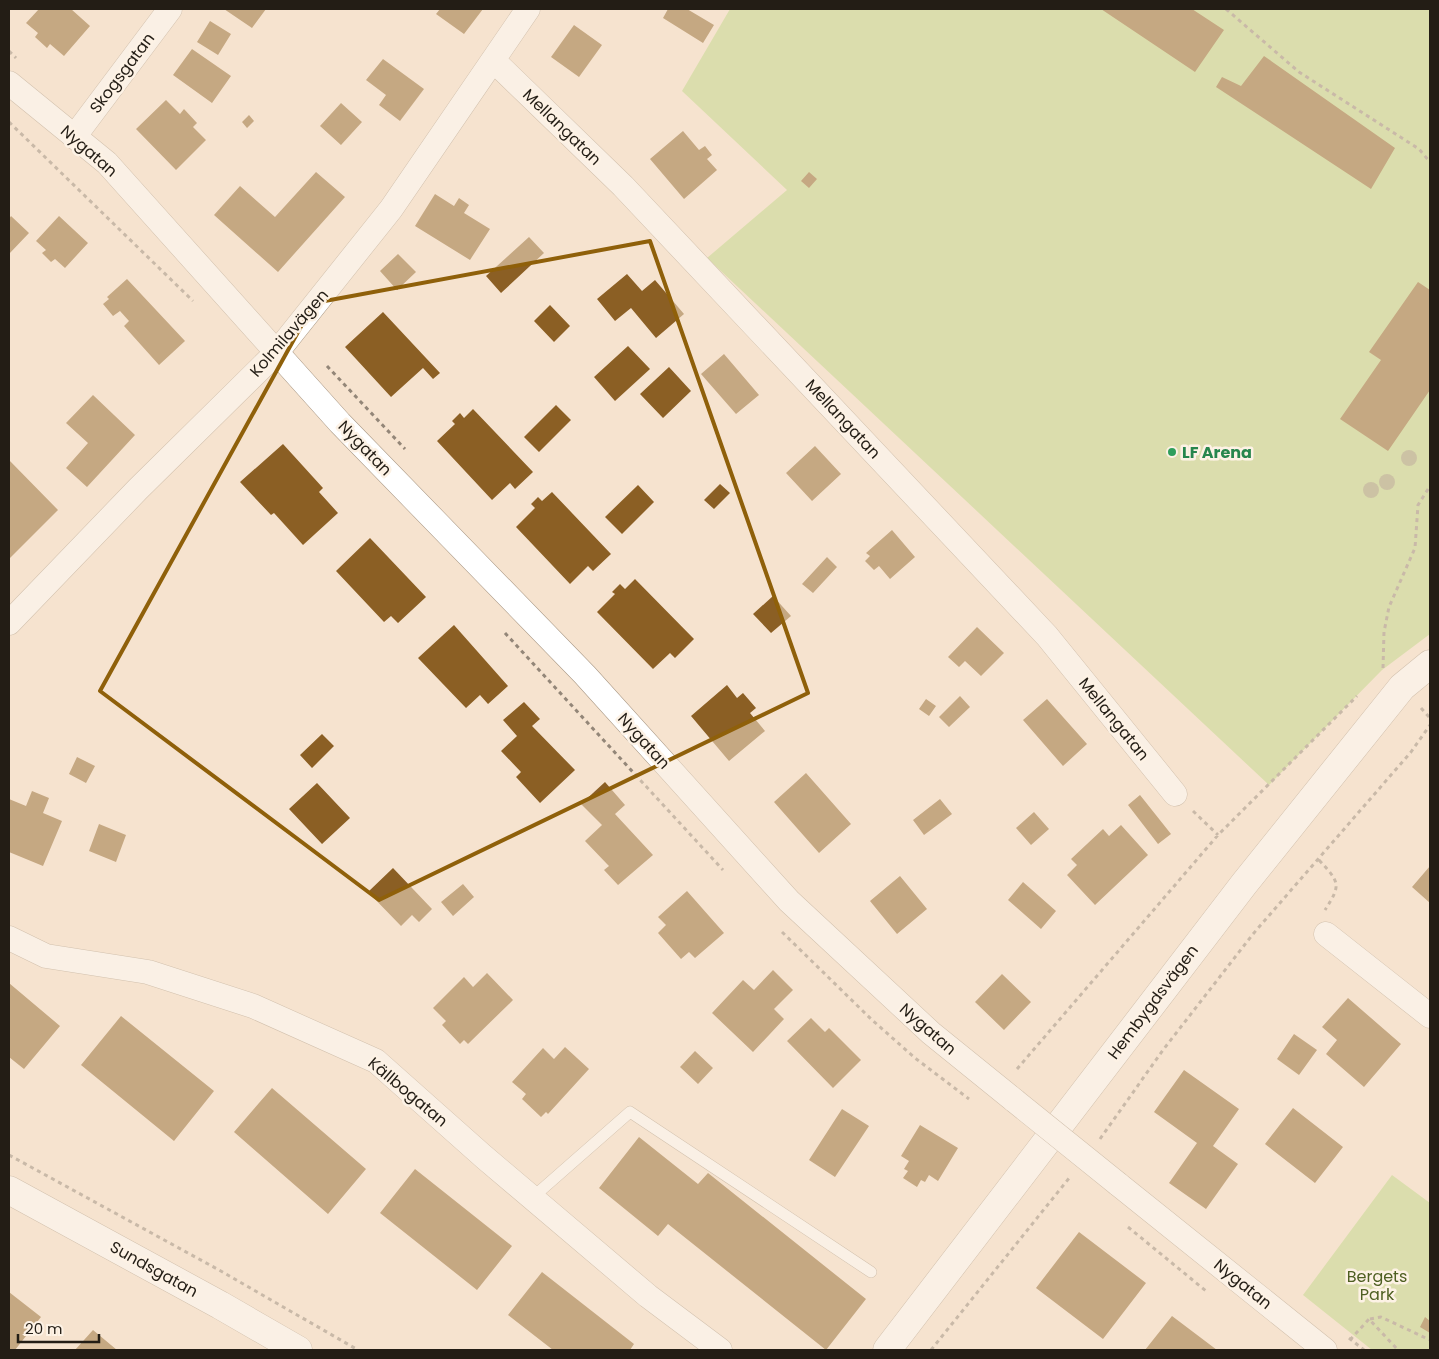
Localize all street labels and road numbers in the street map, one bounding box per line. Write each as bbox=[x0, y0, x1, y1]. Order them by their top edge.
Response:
street label: Skogsgatan bbox=[84, 28, 160, 118]
street label: Mellangatan bbox=[518, 84, 606, 170]
street label: Nygatan bbox=[56, 120, 122, 182]
street label: Kolmilavägen bbox=[244, 284, 334, 382]
street label: Mellangatan bbox=[800, 374, 886, 464]
street label: Nygatan bbox=[333, 415, 397, 481]
street label: Mellangatan bbox=[1073, 672, 1155, 766]
street label: Nygatan bbox=[612, 708, 676, 774]
street label: Hembygdsvägen bbox=[1102, 940, 1204, 1064]
street label: Nygatan bbox=[895, 998, 961, 1060]
street label: Källbogatan bbox=[363, 1052, 453, 1132]
street label: Sundsgatan bbox=[106, 1235, 202, 1303]
street label: Nygatan bbox=[1209, 1253, 1277, 1315]

